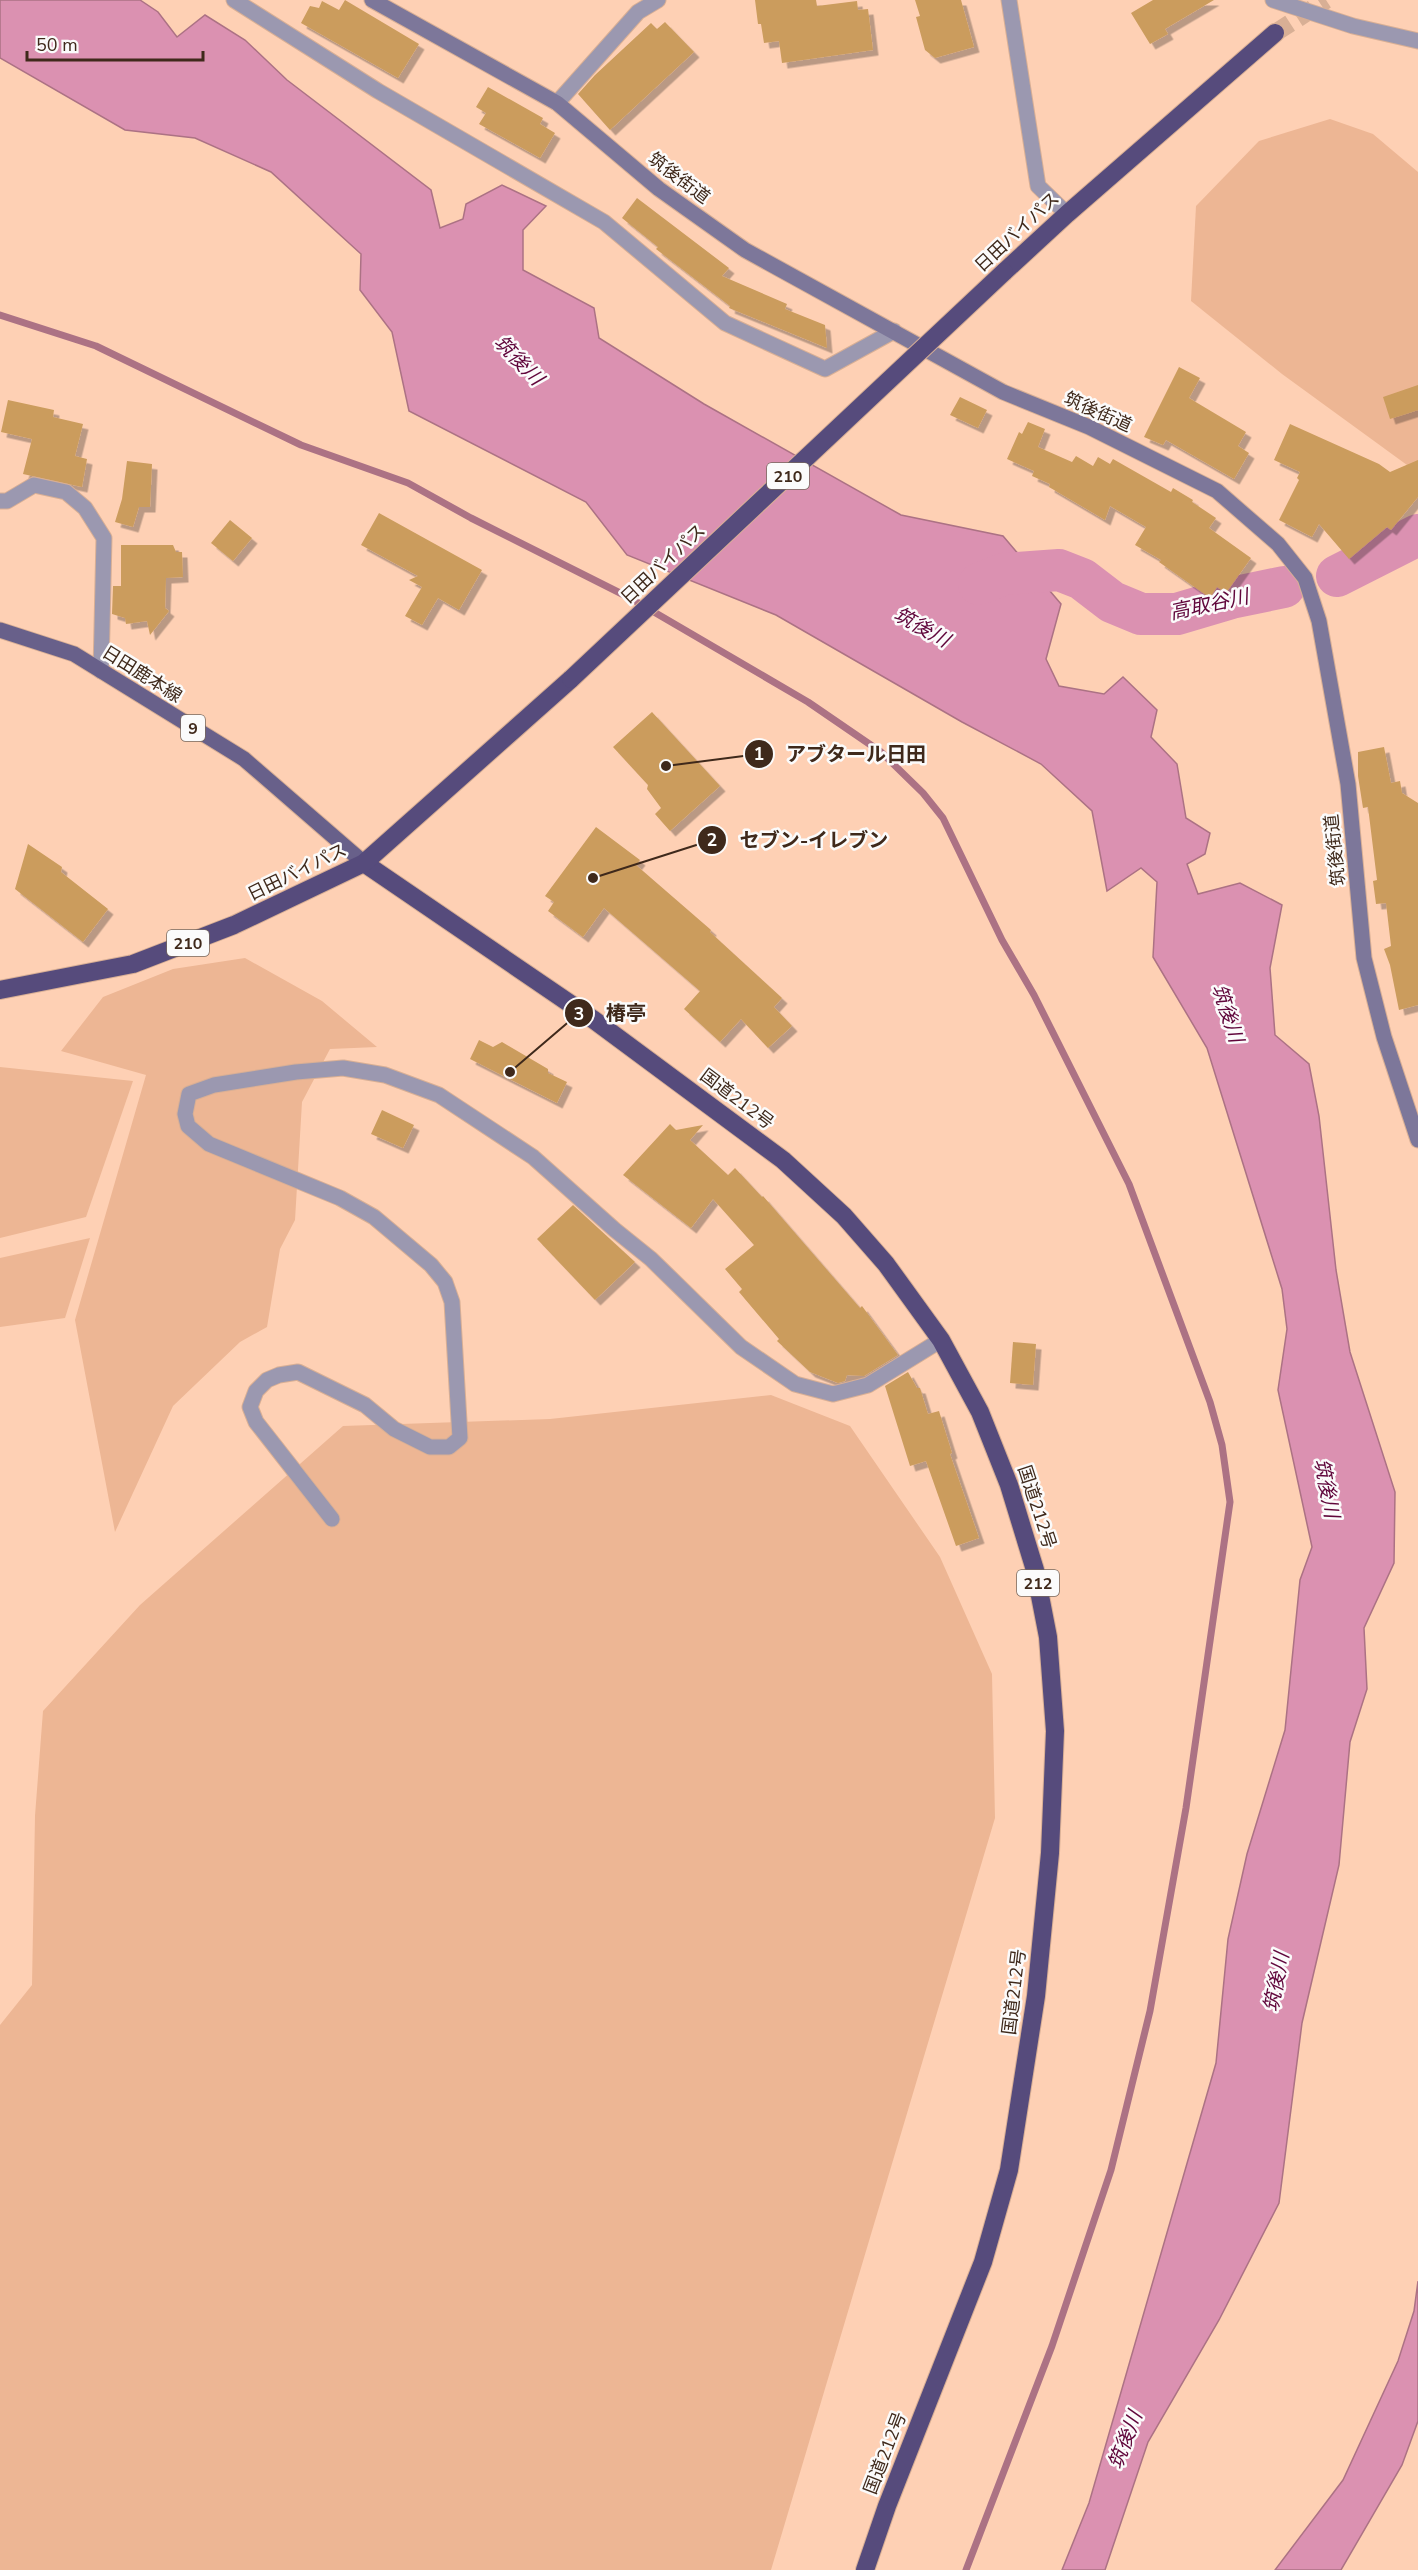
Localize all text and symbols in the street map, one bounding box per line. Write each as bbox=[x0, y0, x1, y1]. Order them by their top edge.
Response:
scale bar bbox=[27, 24, 202, 62]
text: 50 m bbox=[36, 33, 78, 57]
street label: 筑後街道 bbox=[643, 147, 715, 209]
street label: 日田バイパス bbox=[969, 187, 1065, 277]
water label: 筑後川 bbox=[488, 329, 551, 393]
street label: 筑後街道 bbox=[1060, 386, 1136, 438]
road number: 210 bbox=[767, 463, 809, 489]
street label: 日田バイパス bbox=[615, 519, 711, 609]
water label: 高取谷川 bbox=[1167, 583, 1253, 626]
water label: 筑後川 bbox=[889, 601, 956, 655]
street label: 日田鹿本線 bbox=[97, 640, 187, 708]
road number: 9 bbox=[181, 715, 205, 741]
callout: アブタール日田 bbox=[744, 735, 938, 773]
text: アブタール日田 bbox=[786, 741, 926, 768]
text: 1 bbox=[754, 742, 764, 766]
street label: 筑後街道 bbox=[1319, 813, 1351, 887]
callout: セブン-イレブン bbox=[697, 821, 900, 859]
text: セブン-イレブン bbox=[740, 827, 888, 854]
text: 2 bbox=[707, 828, 717, 852]
street label: 日田バイパス bbox=[243, 838, 351, 906]
road number: 210 bbox=[167, 930, 209, 956]
water label: 筑後川 bbox=[1205, 980, 1250, 1048]
callout: 椿亭 bbox=[564, 994, 658, 1032]
text: 椿亭 bbox=[606, 1000, 646, 1027]
text: 3 bbox=[574, 1002, 584, 1026]
street label: 国道212号 bbox=[695, 1063, 779, 1135]
water label: 筑後川 bbox=[1308, 1456, 1346, 1522]
street label: 国道212号 bbox=[1012, 1462, 1062, 1552]
road number: 212 bbox=[1017, 1570, 1059, 1596]
street label: 国道212号 bbox=[997, 1948, 1031, 2036]
water label: 筑後川 bbox=[1258, 1948, 1296, 2014]
water label: 筑後川 bbox=[1102, 2405, 1150, 2473]
street label: 国道212号 bbox=[858, 2408, 912, 2498]

